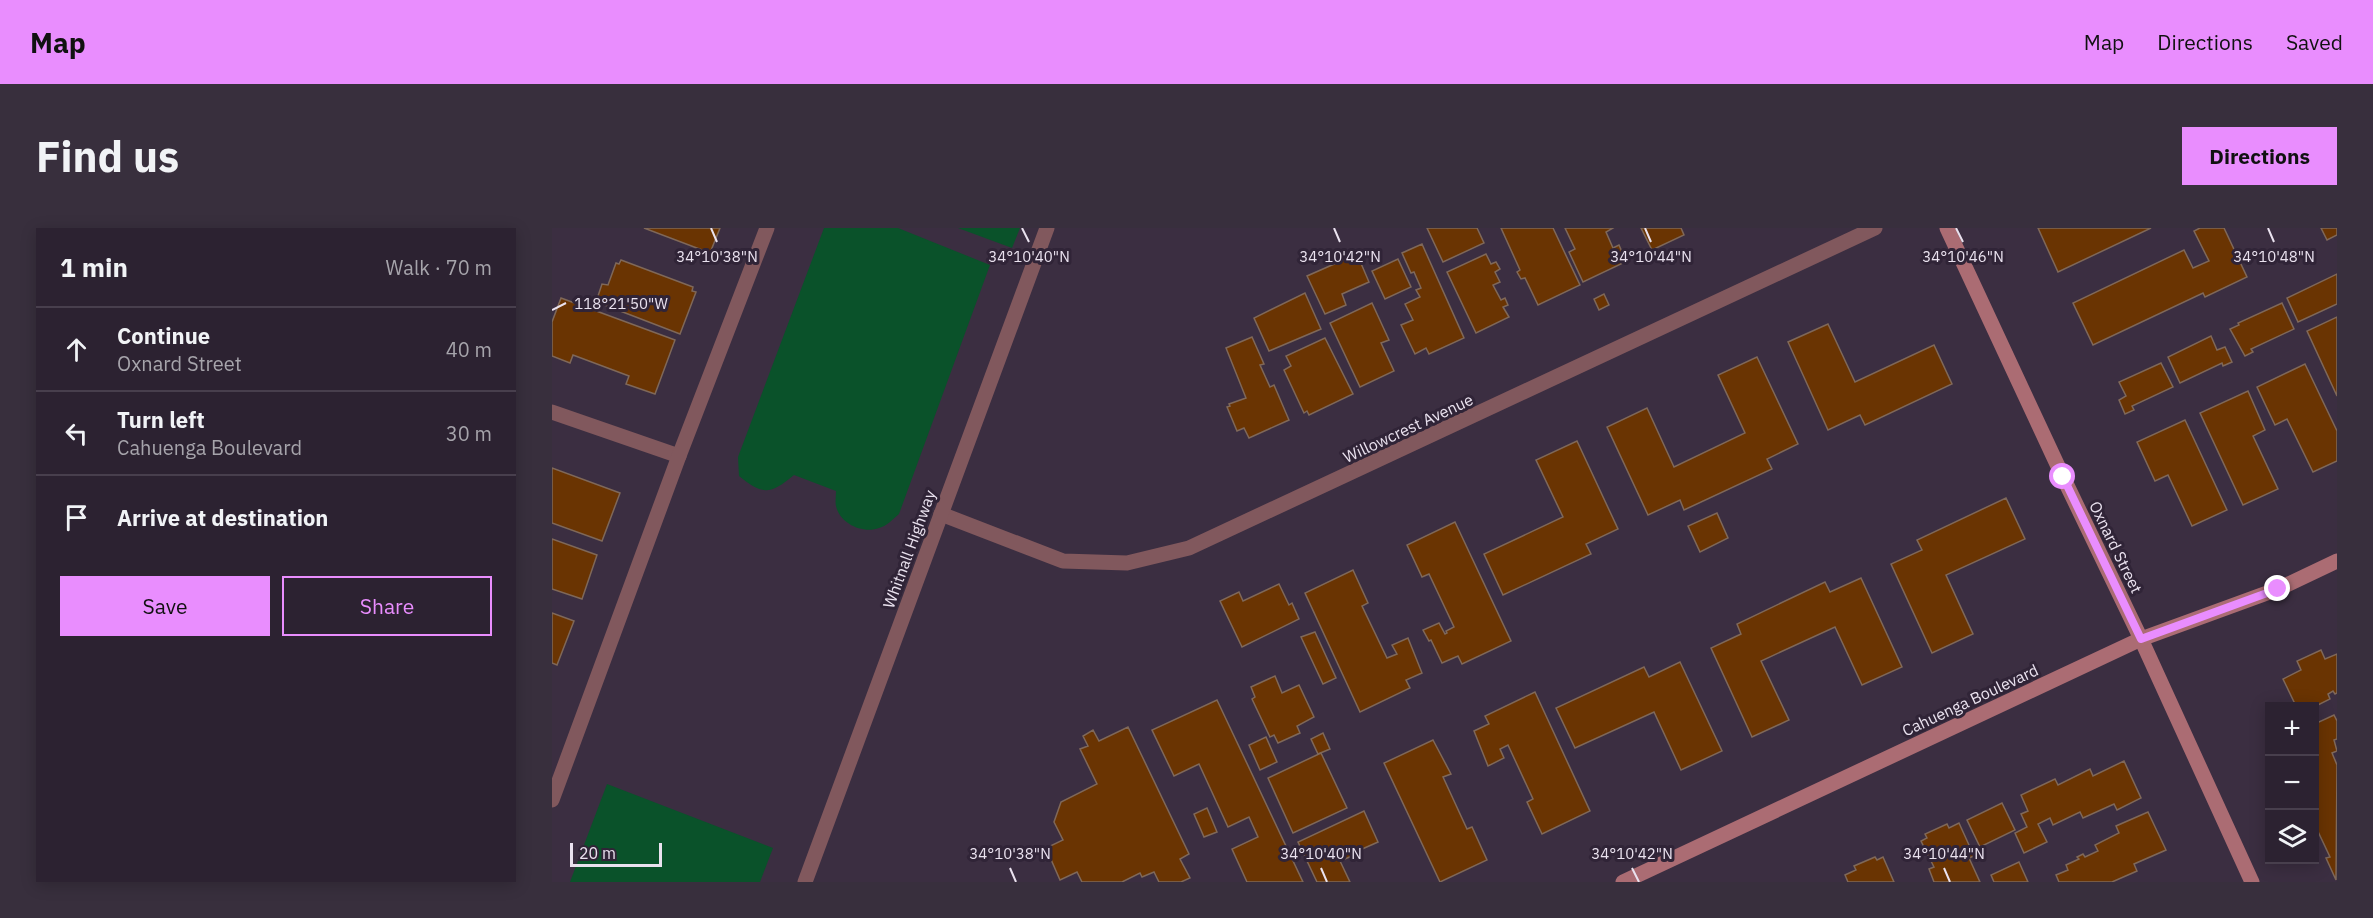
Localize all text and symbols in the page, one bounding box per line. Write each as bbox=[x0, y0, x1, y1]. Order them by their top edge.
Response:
text: Map bbox=[30, 24, 86, 61]
text: Map bbox=[2084, 28, 2124, 56]
text: Directions bbox=[2157, 28, 2253, 56]
text: Saved bbox=[2286, 28, 2343, 56]
button: Directions bbox=[2182, 127, 2337, 185]
text: Find us bbox=[36, 129, 179, 184]
text: 34°10'38"N bbox=[676, 247, 758, 266]
text: 34°10'40"N bbox=[988, 247, 1070, 266]
text: 34°10'42"N bbox=[1299, 247, 1381, 266]
text: 34°10'44"N bbox=[1610, 247, 1692, 266]
text: 34°10'46"N bbox=[1922, 247, 2004, 266]
text: 34°10'48"N bbox=[2233, 247, 2315, 266]
text: 1 min bbox=[60, 250, 128, 284]
text: Walk · 70 m bbox=[386, 254, 492, 281]
text: 118°21'50"W bbox=[574, 294, 668, 313]
text: Continue bbox=[117, 321, 210, 350]
icon: ahead bbox=[60, 333, 93, 366]
text: 40 m bbox=[446, 336, 492, 363]
text: Oxnard Street bbox=[117, 350, 242, 377]
street label: Willowcrest Avenue bbox=[1340, 389, 1476, 467]
text: Turn left bbox=[117, 405, 205, 434]
icon: left bbox=[60, 417, 93, 450]
text: 30 m bbox=[446, 420, 492, 447]
text: Cahuenga Boulevard bbox=[117, 434, 302, 461]
route start bbox=[2049, 463, 2075, 489]
street label: Whitnall Highway bbox=[878, 487, 940, 611]
street label: Oxnard Street bbox=[2085, 498, 2147, 596]
icon: arrive bbox=[60, 501, 93, 534]
text: Arrive at destination bbox=[117, 503, 328, 532]
route end bbox=[2264, 575, 2290, 601]
button: Save bbox=[60, 576, 270, 636]
button: Share bbox=[282, 576, 492, 636]
street label: Cahuenga Boulevard bbox=[1899, 660, 2041, 740]
map controls bbox=[2265, 702, 2319, 864]
button: + bbox=[2265, 702, 2319, 756]
button: − bbox=[2265, 756, 2319, 810]
button: layers bbox=[2265, 810, 2319, 864]
scale bar bbox=[570, 840, 662, 868]
text: 20 m bbox=[579, 843, 616, 863]
text: 34°10'38"N bbox=[969, 844, 1051, 863]
text: 34°10'40"N bbox=[1280, 844, 1362, 863]
text: 34°10'42"N bbox=[1591, 844, 1673, 863]
text: 34°10'44"N bbox=[1903, 844, 1985, 863]

